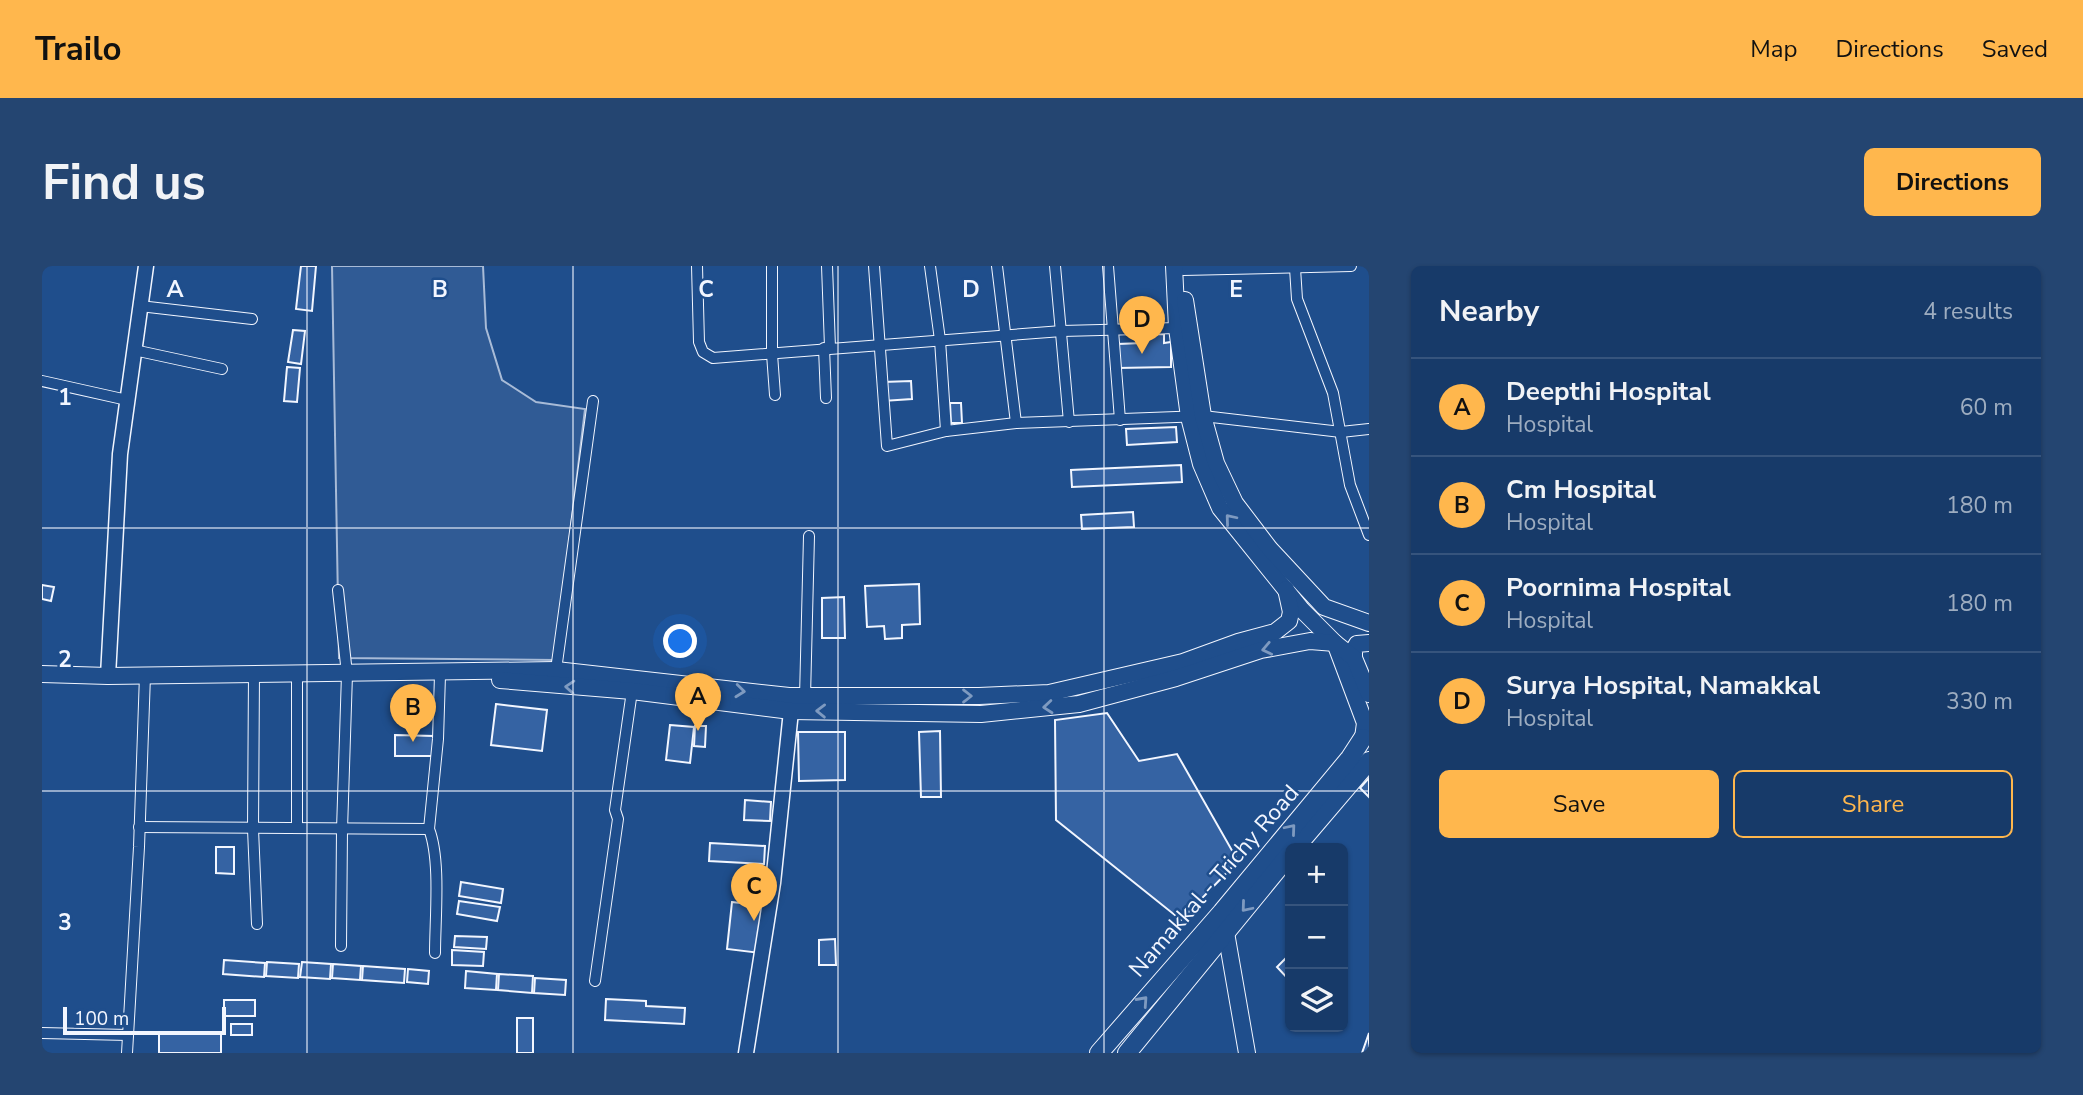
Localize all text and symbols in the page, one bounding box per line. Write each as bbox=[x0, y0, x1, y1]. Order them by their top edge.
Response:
text: Trailo bbox=[35, 27, 122, 72]
text: Map bbox=[1750, 33, 1797, 65]
text: Directions bbox=[1835, 33, 1944, 65]
text: Saved bbox=[1982, 33, 2048, 65]
button: Directions bbox=[1864, 148, 2041, 216]
text: Find us bbox=[42, 149, 206, 216]
text: A bbox=[166, 274, 184, 305]
text: B bbox=[432, 274, 448, 305]
text: C bbox=[698, 274, 714, 305]
text: D bbox=[962, 274, 980, 305]
text: E bbox=[1229, 274, 1243, 305]
text: Nearby bbox=[1439, 291, 1539, 332]
pin: D bbox=[1119, 296, 1165, 354]
text: 4 results bbox=[1923, 296, 2013, 327]
text: Deepthi Hospital bbox=[1506, 374, 1711, 409]
text: 1 bbox=[58, 382, 72, 413]
text: A bbox=[1453, 392, 1471, 423]
text: 60 m bbox=[1960, 392, 2013, 423]
text: Hospital bbox=[1506, 409, 1593, 440]
text: Cm Hospital bbox=[1506, 472, 1656, 507]
text: B bbox=[1454, 490, 1470, 521]
text: 180 m bbox=[1946, 490, 2013, 521]
text: Hospital bbox=[1506, 507, 1593, 538]
one-way arrow bbox=[1225, 514, 1238, 526]
text: Poornima Hospital bbox=[1506, 570, 1731, 605]
text: C bbox=[1454, 588, 1470, 619]
text: 180 m bbox=[1946, 588, 2013, 619]
text: Hospital bbox=[1506, 605, 1593, 636]
your location bbox=[663, 624, 697, 658]
one-way arrow bbox=[1261, 641, 1273, 656]
text: 2 bbox=[58, 644, 72, 675]
text: Surya Hospital, Namakkal bbox=[1506, 668, 1820, 703]
pin: A bbox=[675, 673, 721, 731]
one-way arrow bbox=[564, 679, 575, 694]
one-way arrow bbox=[734, 683, 746, 698]
pin: B bbox=[390, 684, 436, 742]
text: D bbox=[1453, 686, 1471, 717]
text: 330 m bbox=[1946, 686, 2013, 717]
one-way arrow bbox=[962, 688, 973, 704]
one-way arrow bbox=[1042, 699, 1053, 714]
one-way arrow bbox=[815, 703, 825, 719]
text: Hospital bbox=[1506, 703, 1593, 734]
button: Save bbox=[1439, 770, 1719, 838]
button: Share bbox=[1733, 770, 2013, 838]
street label: Namakkal - Trichy Road bbox=[1122, 778, 1306, 984]
one-way arrow bbox=[1283, 824, 1295, 837]
map controls bbox=[1285, 843, 1348, 1032]
button: + bbox=[1285, 843, 1348, 906]
pin: C bbox=[731, 863, 777, 921]
one-way arrow bbox=[1242, 898, 1254, 911]
button: − bbox=[1285, 906, 1348, 969]
text: 3 bbox=[58, 907, 72, 938]
button: layers bbox=[1285, 969, 1348, 1032]
one-way arrow bbox=[1135, 996, 1147, 1009]
scale bar bbox=[63, 1004, 226, 1036]
text: 100 m bbox=[74, 1006, 129, 1032]

